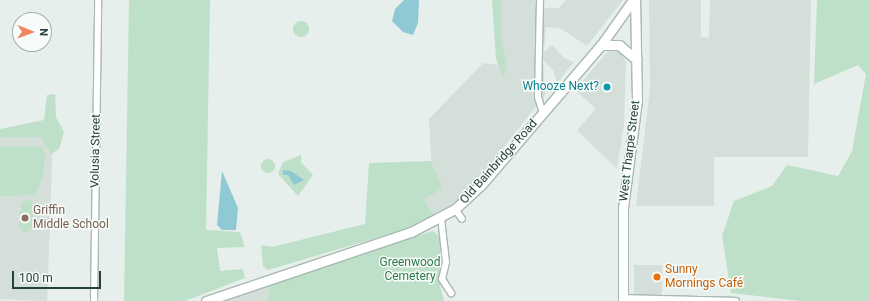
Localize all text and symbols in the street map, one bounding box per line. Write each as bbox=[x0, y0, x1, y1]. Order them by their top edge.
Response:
north arrow bbox=[12, 12, 52, 52]
text: N bbox=[37, 28, 50, 36]
place label: Whooze Next? bbox=[522, 80, 599, 94]
marker: Whooze Next? bbox=[602, 82, 612, 92]
street label: West Tharpe Street bbox=[617, 99, 643, 203]
street label: Volusia Street bbox=[88, 114, 104, 188]
street label: Old Bainbridge Road bbox=[457, 117, 541, 207]
place label: Griffin Middle School bbox=[33, 204, 109, 232]
marker: Griffin Middle School bbox=[20, 213, 30, 223]
park label: Greenwood Cemetery bbox=[380, 256, 440, 284]
scale bar bbox=[14, 263, 103, 289]
place label: Sunny Mornings Café bbox=[665, 263, 743, 291]
text: 100 m bbox=[19, 271, 53, 285]
marker: Sunny Mornings Café bbox=[652, 272, 662, 282]

